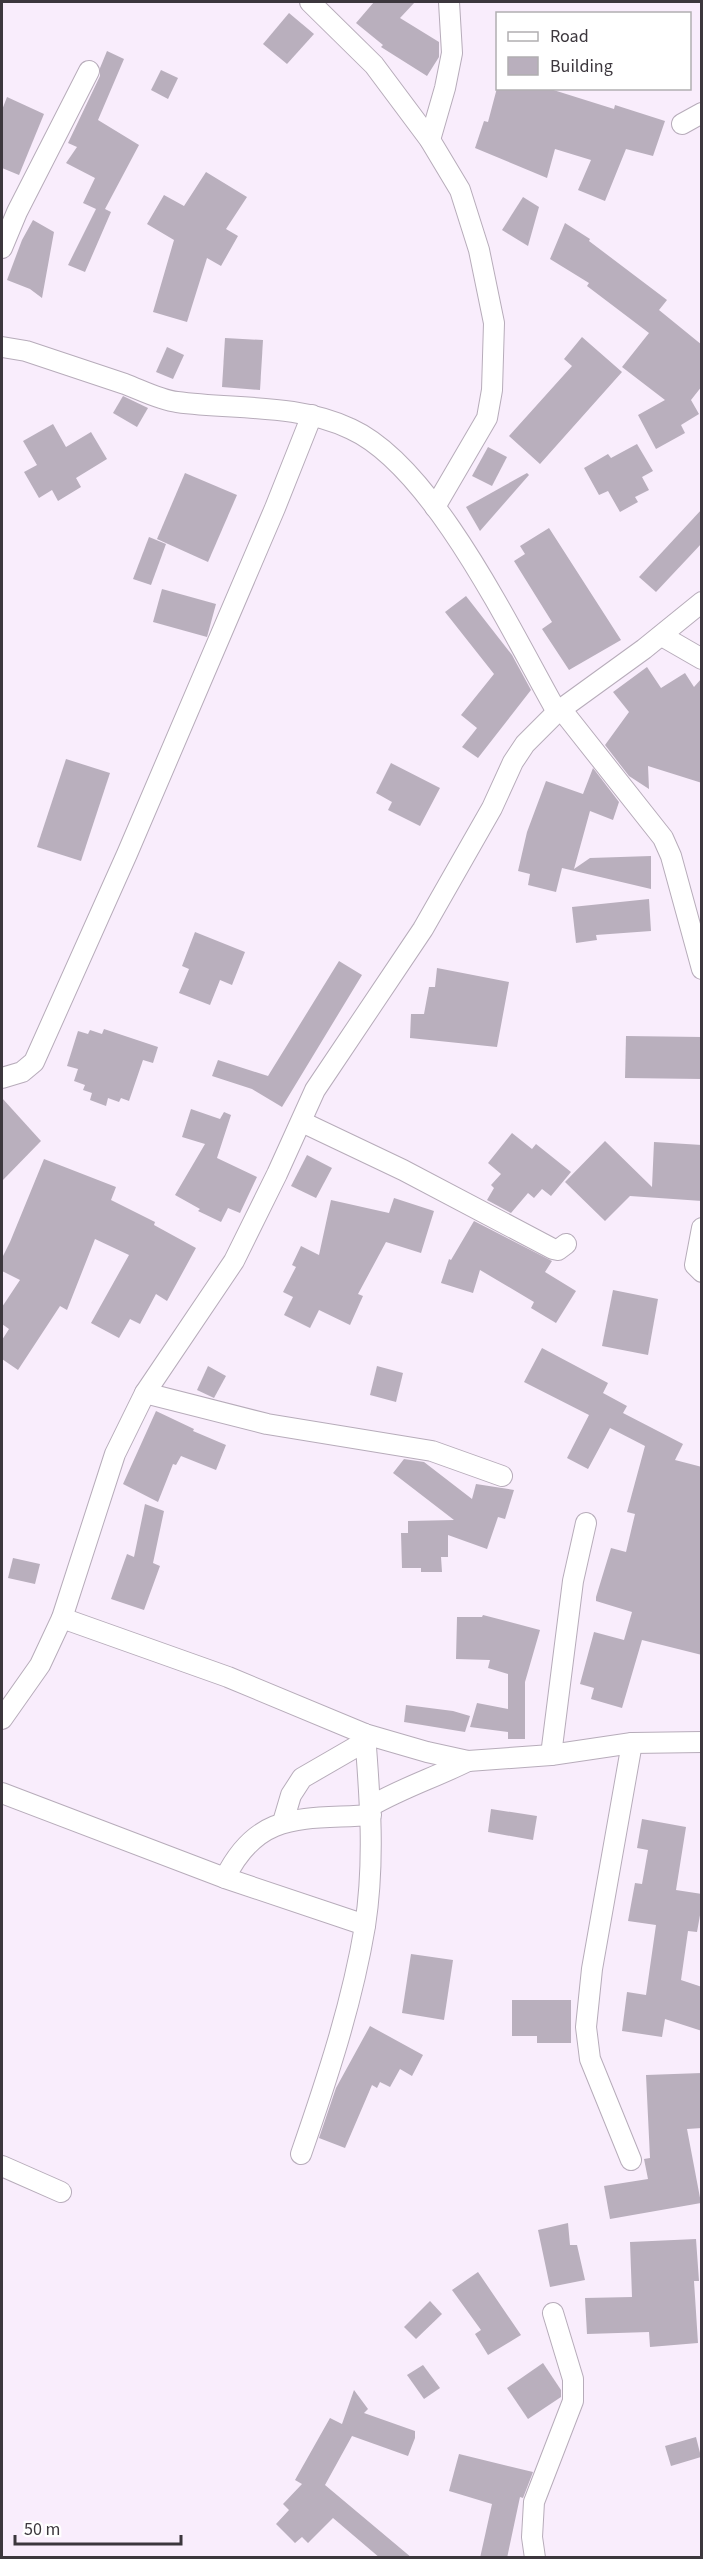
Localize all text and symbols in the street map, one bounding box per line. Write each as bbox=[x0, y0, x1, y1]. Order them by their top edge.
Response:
legend bbox=[496, 12, 691, 90]
text: Road bbox=[550, 24, 589, 49]
text: Building bbox=[550, 54, 613, 79]
scale bar bbox=[15, 2508, 182, 2546]
text: 50 m bbox=[24, 2517, 60, 2542]

